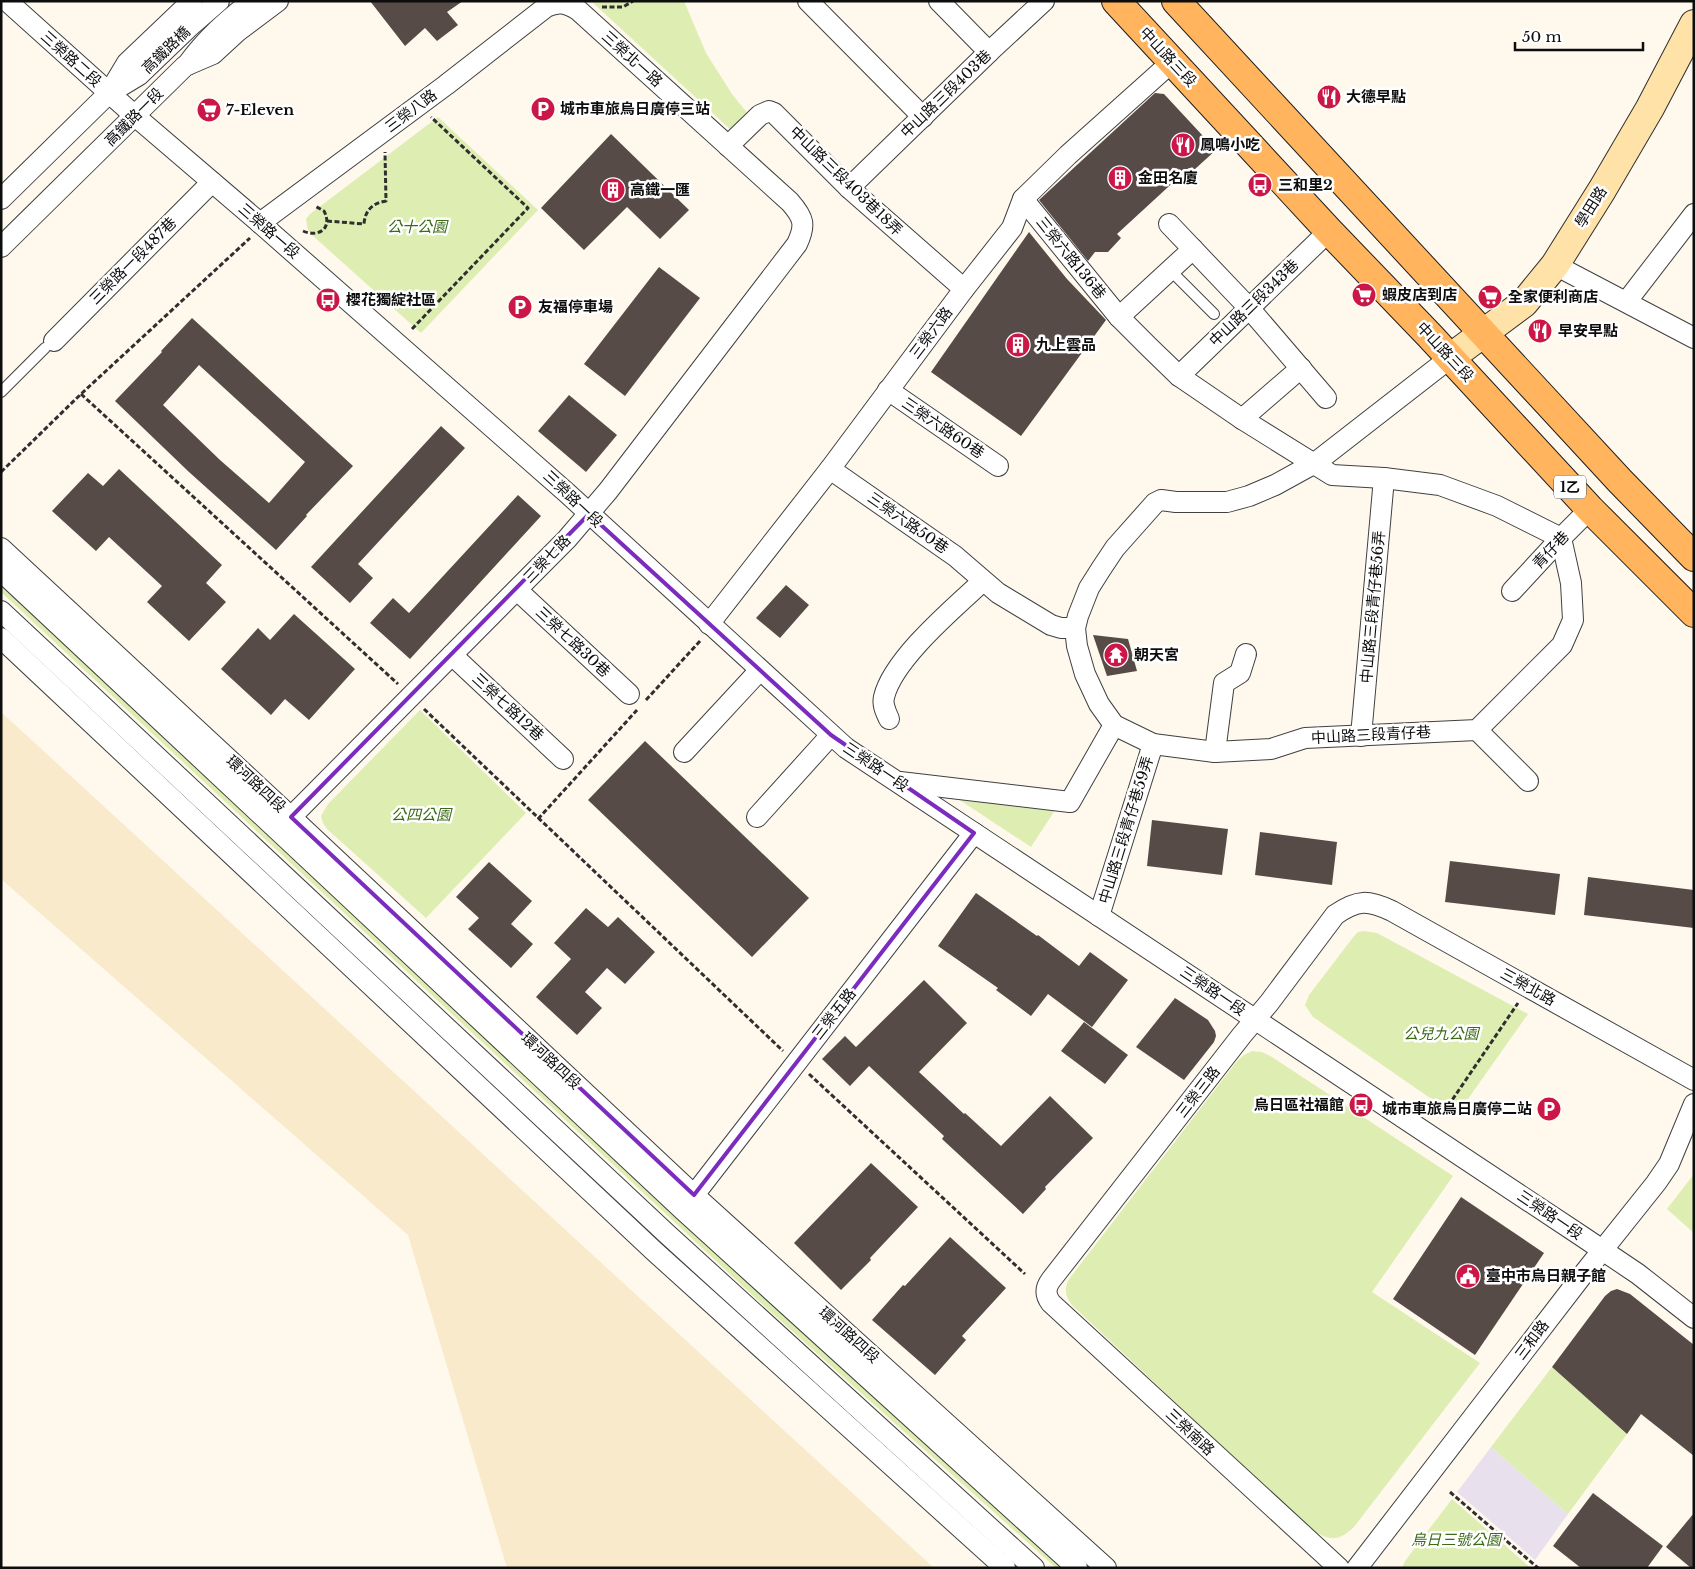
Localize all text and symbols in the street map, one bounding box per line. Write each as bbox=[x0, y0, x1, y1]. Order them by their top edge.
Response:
scale bar bbox=[1515, 20, 1642, 52]
street label: 高鐵路橋 bbox=[137, 22, 194, 77]
street label: 中山路三段 bbox=[1136, 23, 1201, 91]
street label: 三榮路二段 bbox=[37, 26, 106, 91]
street label: 三榮北一路 bbox=[598, 26, 667, 91]
text: 50 m bbox=[1522, 27, 1562, 46]
street label: 中山路三段403巷 bbox=[896, 46, 995, 142]
street label: 高鐵路一段 bbox=[100, 83, 167, 150]
restaurant icon: 大德早點 bbox=[1316, 84, 1342, 110]
street label: 三榮八路 bbox=[381, 85, 440, 136]
place label: 大德早點 bbox=[1346, 87, 1406, 106]
parking icon: 城市車旅烏日廣停三站 bbox=[530, 96, 556, 122]
supermarket icon: 7-Eleven bbox=[196, 97, 222, 123]
place label: 城市車旅烏日廣停三站 bbox=[560, 99, 710, 118]
place label: 7-Eleven bbox=[226, 100, 294, 119]
street label: 中山路三段403巷18弄 bbox=[786, 122, 907, 239]
restaurant icon: 鳳鳴小吃 bbox=[1170, 132, 1196, 158]
place label: 鳳鳴小吃 bbox=[1200, 135, 1260, 154]
building icon: 金田名廈 bbox=[1107, 165, 1133, 191]
place label: 金田名廈 bbox=[1138, 168, 1198, 187]
bus stop icon: 三和里2 bbox=[1247, 172, 1273, 198]
place label: 三和里2 bbox=[1278, 175, 1333, 194]
building icon: 高鐵一匯 bbox=[600, 177, 626, 203]
place label: 高鐵一匯 bbox=[630, 180, 690, 199]
street label: 學田路 bbox=[1571, 183, 1611, 231]
street label: 三榮路一段 bbox=[235, 199, 304, 262]
street label: 三榮路一段487巷 bbox=[85, 213, 180, 308]
street label: 三榮六路136巷 bbox=[1032, 213, 1110, 303]
park label: 公十公園 bbox=[387, 217, 449, 236]
street label: 中山路三段343巷 bbox=[1205, 255, 1302, 350]
supermarket icon: 蝦皮店到店 bbox=[1351, 282, 1377, 308]
supermarket icon: 全家便利商店 bbox=[1477, 284, 1503, 310]
place label: 蝦皮店到店 bbox=[1382, 285, 1457, 304]
bus stop icon: 櫻花獨綻社區 bbox=[315, 287, 341, 313]
place label: 全家便利商店 bbox=[1508, 287, 1598, 306]
place label: 櫻花獨綻社區 bbox=[346, 290, 436, 309]
parking icon: 友福停車場 bbox=[507, 294, 533, 320]
place label: 友福停車場 bbox=[538, 297, 613, 316]
street label: 三榮六路 bbox=[905, 303, 956, 362]
street label: 中山路三段 bbox=[1413, 318, 1478, 386]
restaurant icon: 早安早點 bbox=[1527, 318, 1553, 344]
place label: 早安早點 bbox=[1558, 321, 1618, 340]
building icon: 九上雲品 bbox=[1005, 332, 1031, 358]
place label: 九上雲品 bbox=[1036, 335, 1096, 354]
street label: 三榮六路60巷 bbox=[898, 393, 988, 462]
street label: 三榮路一段 bbox=[539, 466, 607, 531]
road number: 1乙 bbox=[1554, 476, 1586, 498]
street label: 三榮六路50巷 bbox=[864, 488, 952, 557]
street label: 青仔巷 bbox=[1528, 527, 1573, 573]
street label: 三榮七路 bbox=[519, 530, 574, 587]
street label: 中山路三段青仔巷56弄 bbox=[1356, 530, 1389, 684]
street label: 三榮七路30巷 bbox=[532, 602, 615, 681]
temple icon: 朝天宮 bbox=[1103, 642, 1129, 668]
place label: 朝天宮 bbox=[1134, 645, 1179, 664]
street label: 三榮七路12巷 bbox=[469, 669, 548, 745]
street label: 中山路三段青仔巷 bbox=[1311, 722, 1431, 747]
street label: 三榮路一段 bbox=[840, 738, 913, 795]
street label: 環河路四段 bbox=[222, 751, 290, 816]
street label: 中山路三段青仔巷59弄 bbox=[1094, 754, 1157, 906]
park label: 公四公園 bbox=[391, 805, 453, 824]
street label: 三榮路一段 bbox=[1177, 962, 1250, 1019]
street label: 三榮北路 bbox=[1497, 964, 1559, 1009]
street label: 三榮五路 bbox=[808, 984, 860, 1043]
park label: 公兒九公園 bbox=[1403, 1024, 1480, 1043]
street label: 環河路四段 bbox=[517, 1028, 585, 1093]
street label: 三榮三路 bbox=[1172, 1062, 1224, 1121]
bus stop icon: 烏日區社福館 bbox=[1348, 1092, 1374, 1118]
place label: 烏日區社福館 bbox=[1254, 1095, 1344, 1114]
parking icon: 城市車旅烏日廣停二站 bbox=[1536, 1096, 1562, 1122]
place label: 城市車旅烏日廣停二站 bbox=[1382, 1099, 1532, 1118]
street label: 三榮路一段 bbox=[1514, 1186, 1587, 1243]
public building icon: 臺中市烏日親子館 bbox=[1455, 1263, 1481, 1289]
place label: 臺中市烏日親子館 bbox=[1486, 1266, 1606, 1285]
street label: 環河路四段 bbox=[815, 1302, 884, 1367]
street label: 三和路 bbox=[1510, 1316, 1553, 1363]
street label: 三榮南路 bbox=[1162, 1404, 1219, 1459]
park label: 烏日三號公園 bbox=[1411, 1530, 1503, 1549]

